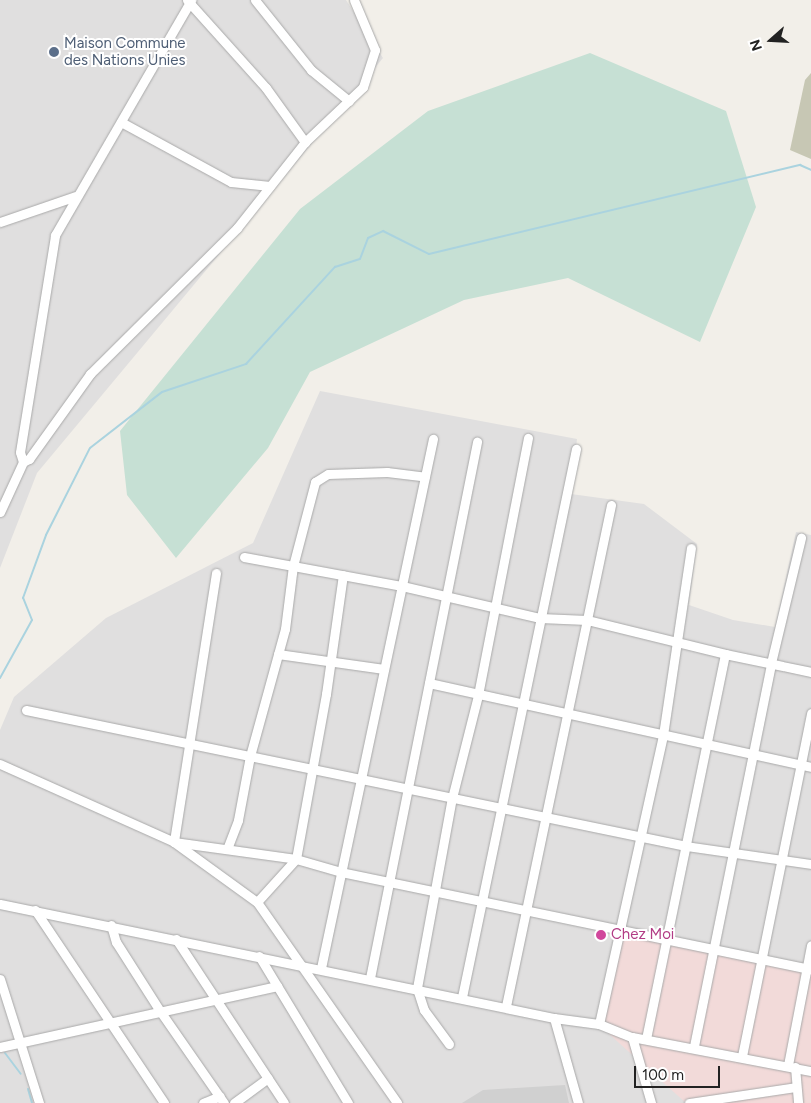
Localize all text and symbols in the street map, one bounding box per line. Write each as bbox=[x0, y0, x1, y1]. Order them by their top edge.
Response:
north arrow bbox=[746, 15, 796, 65]
place label: Maison Commune des Nations Unies bbox=[64, 34, 186, 69]
text: N bbox=[747, 37, 766, 53]
marker: Maison Commune des Nations Unies bbox=[48, 46, 60, 58]
place label: Chez Moi bbox=[611, 926, 674, 944]
marker: Chez Moi bbox=[595, 929, 607, 941]
scale bar bbox=[636, 1056, 722, 1088]
text: 100 m bbox=[642, 1066, 684, 1084]

